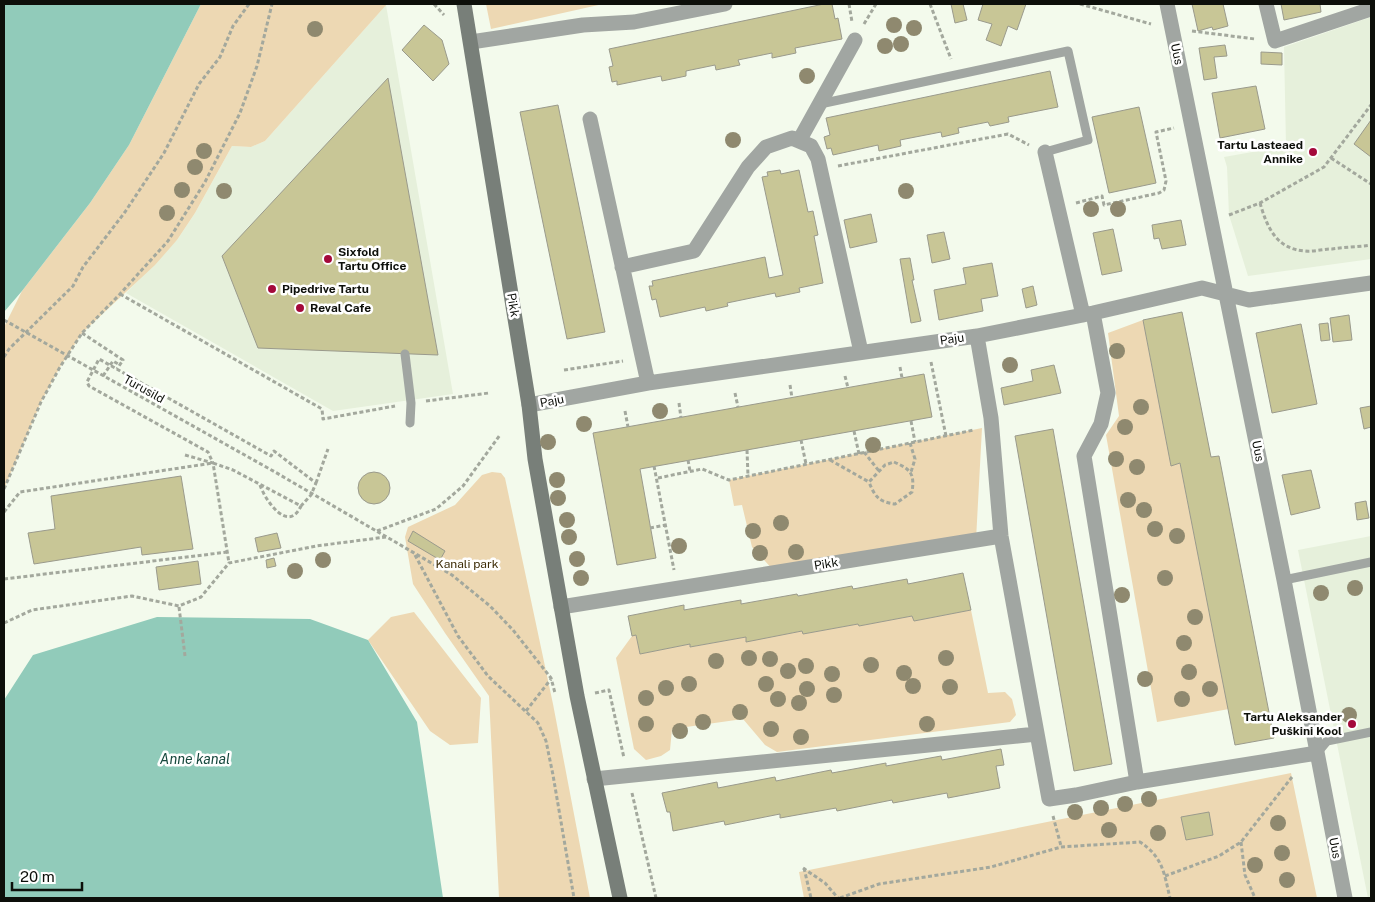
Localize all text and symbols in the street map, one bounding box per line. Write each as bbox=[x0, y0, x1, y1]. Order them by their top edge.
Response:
street label: Uus bbox=[1168, 42, 1186, 66]
place label: Tartu Lasteaed Annike bbox=[1217, 138, 1303, 166]
marker: Tartu Lasteaed Annike bbox=[1307, 146, 1319, 158]
place label: Sixfold Tartu Office bbox=[338, 245, 406, 273]
marker: Sixfold Tartu Office bbox=[322, 253, 334, 265]
place label: Pipedrive Tartu bbox=[282, 282, 369, 296]
marker: Pipedrive Tartu bbox=[266, 283, 278, 295]
street label: Pikk bbox=[504, 292, 522, 318]
place label: Reval Cafe bbox=[310, 301, 371, 315]
marker: Reval Cafe bbox=[294, 302, 306, 314]
street label: Paju bbox=[939, 330, 965, 348]
street label: Turusild bbox=[121, 372, 167, 406]
street label: Paju bbox=[539, 392, 565, 410]
street label: Uus bbox=[1249, 439, 1267, 463]
street label: Pikk bbox=[813, 555, 839, 573]
park label: Kanali park bbox=[436, 557, 499, 571]
place label: Tartu Aleksander Puškini Kool bbox=[1243, 710, 1342, 738]
marker: Tartu Aleksander Puškini Kool bbox=[1346, 718, 1358, 730]
water label: Anne kanal bbox=[160, 751, 230, 767]
street label: Uus bbox=[1326, 836, 1344, 860]
scale bar bbox=[12, 860, 82, 892]
text: 20 m bbox=[20, 868, 55, 885]

